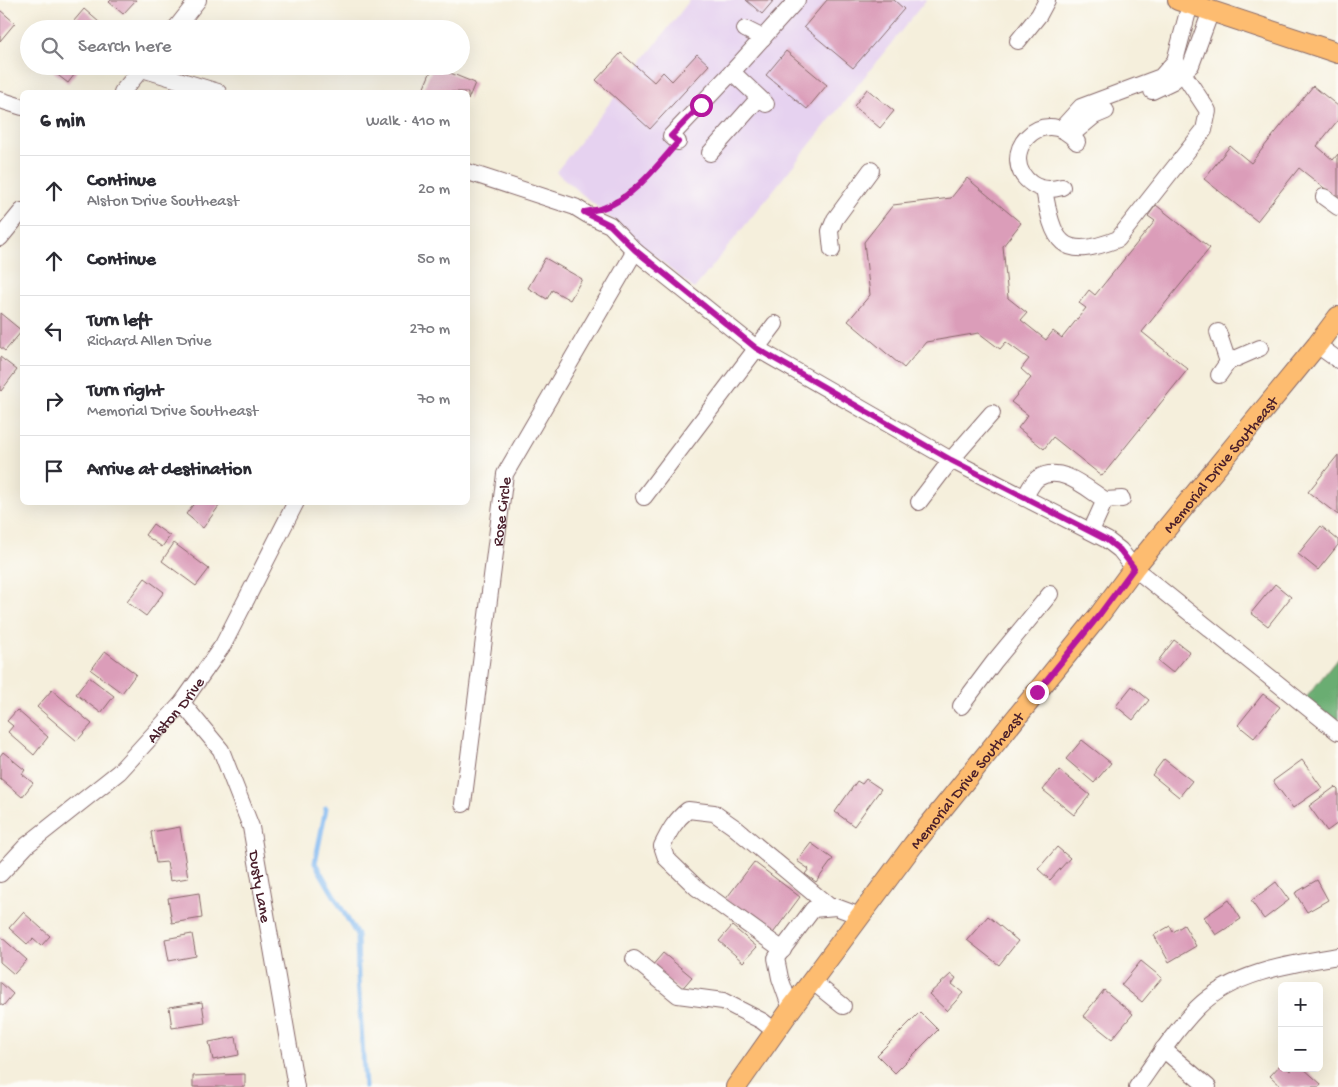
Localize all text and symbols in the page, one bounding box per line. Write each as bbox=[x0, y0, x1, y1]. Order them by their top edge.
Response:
search box bbox=[20, 20, 470, 75]
icon: search bbox=[38, 34, 66, 62]
text: Search here bbox=[78, 36, 172, 59]
route start bbox=[690, 94, 713, 117]
text: 6 min bbox=[40, 110, 85, 135]
text: Walk · 410 m bbox=[366, 113, 450, 132]
text: Continue bbox=[87, 170, 156, 193]
icon: ahead bbox=[40, 177, 68, 205]
text: 20 m bbox=[418, 181, 450, 200]
text: Alston Drive Southeast bbox=[87, 193, 239, 212]
icon: ahead bbox=[40, 247, 68, 275]
text: Continue bbox=[87, 249, 156, 272]
text: 50 m bbox=[417, 251, 450, 270]
text: Turn left bbox=[87, 310, 151, 333]
icon: left bbox=[40, 317, 68, 345]
text: 270 m bbox=[410, 321, 450, 340]
text: Richard Allen Drive bbox=[87, 333, 212, 352]
text: Turn right bbox=[87, 380, 163, 403]
icon: right bbox=[40, 387, 68, 415]
text: 70 m bbox=[417, 391, 450, 410]
street label: Memorial Drive Southeast bbox=[1161, 393, 1285, 538]
text: Memorial Drive Southeast bbox=[87, 403, 258, 422]
icon: arrive bbox=[40, 457, 68, 485]
text: Arrive at destination bbox=[87, 459, 251, 482]
street label: Rose Circle bbox=[490, 475, 518, 548]
street label: Alston Drive bbox=[144, 674, 211, 748]
route end bbox=[1026, 681, 1049, 704]
street label: Memorial Drive Southeast bbox=[907, 708, 1031, 854]
street label: Dusty Lane bbox=[242, 849, 274, 925]
map controls bbox=[1278, 982, 1323, 1072]
button: + bbox=[1278, 982, 1323, 1027]
button: − bbox=[1278, 1027, 1323, 1072]

